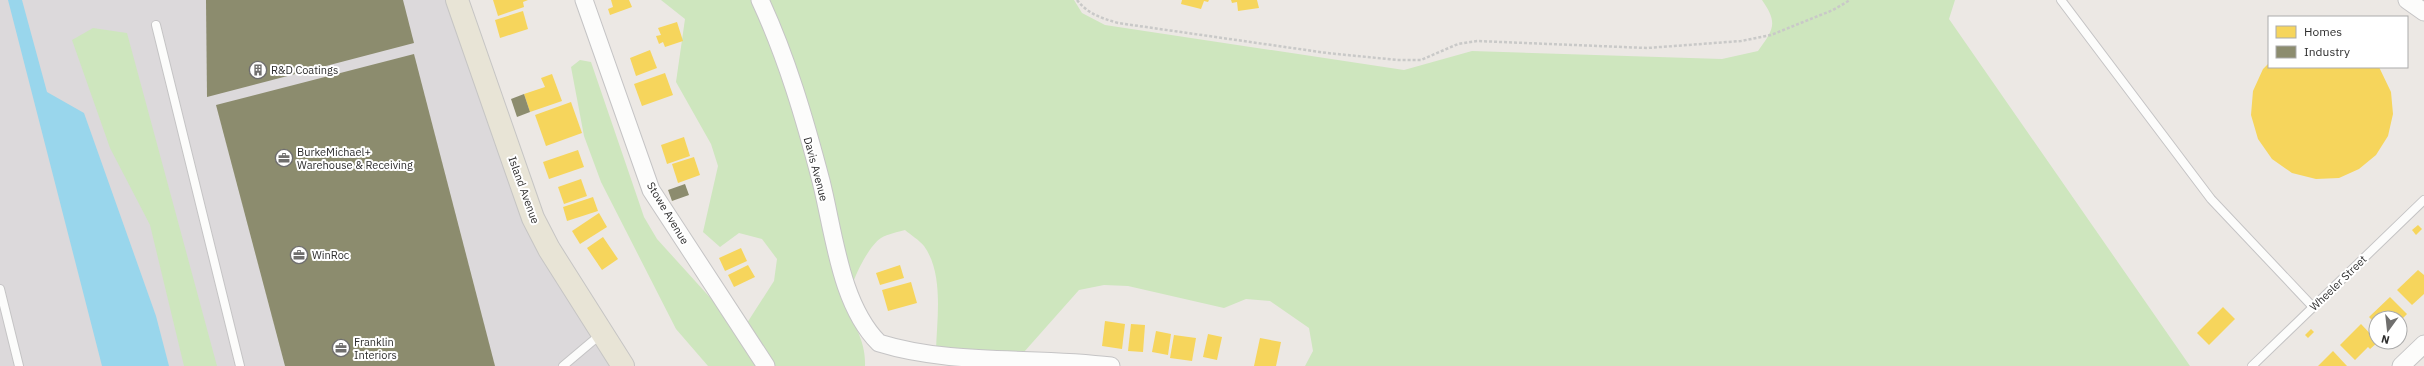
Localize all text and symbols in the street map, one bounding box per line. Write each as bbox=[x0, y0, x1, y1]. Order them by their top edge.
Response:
legend bbox=[2268, 16, 2408, 68]
text: Homes bbox=[2304, 24, 2342, 39]
text: Industry bbox=[2304, 44, 2350, 59]
building icon: R&D Coatings bbox=[248, 60, 268, 80]
place label: R&D Coatings bbox=[271, 63, 338, 77]
street label: Davis Avenue bbox=[801, 135, 831, 203]
place label: BurkeMichael+ Warehouse & Receiving bbox=[297, 145, 413, 172]
office icon: BurkeMichael+ Warehouse & Receiving bbox=[274, 148, 294, 168]
street label: Island Avenue bbox=[505, 154, 543, 226]
street label: Stowe Avenue bbox=[644, 179, 692, 247]
office icon: WinRoc bbox=[289, 245, 309, 265]
place label: WinRoc bbox=[312, 248, 350, 262]
street label: Wheeler Street bbox=[2307, 252, 2370, 314]
north arrow bbox=[2368, 310, 2408, 350]
text: N bbox=[2380, 332, 2391, 347]
place label: Franklin Interiors bbox=[354, 335, 397, 362]
office icon: Franklin Interiors bbox=[331, 338, 351, 358]

